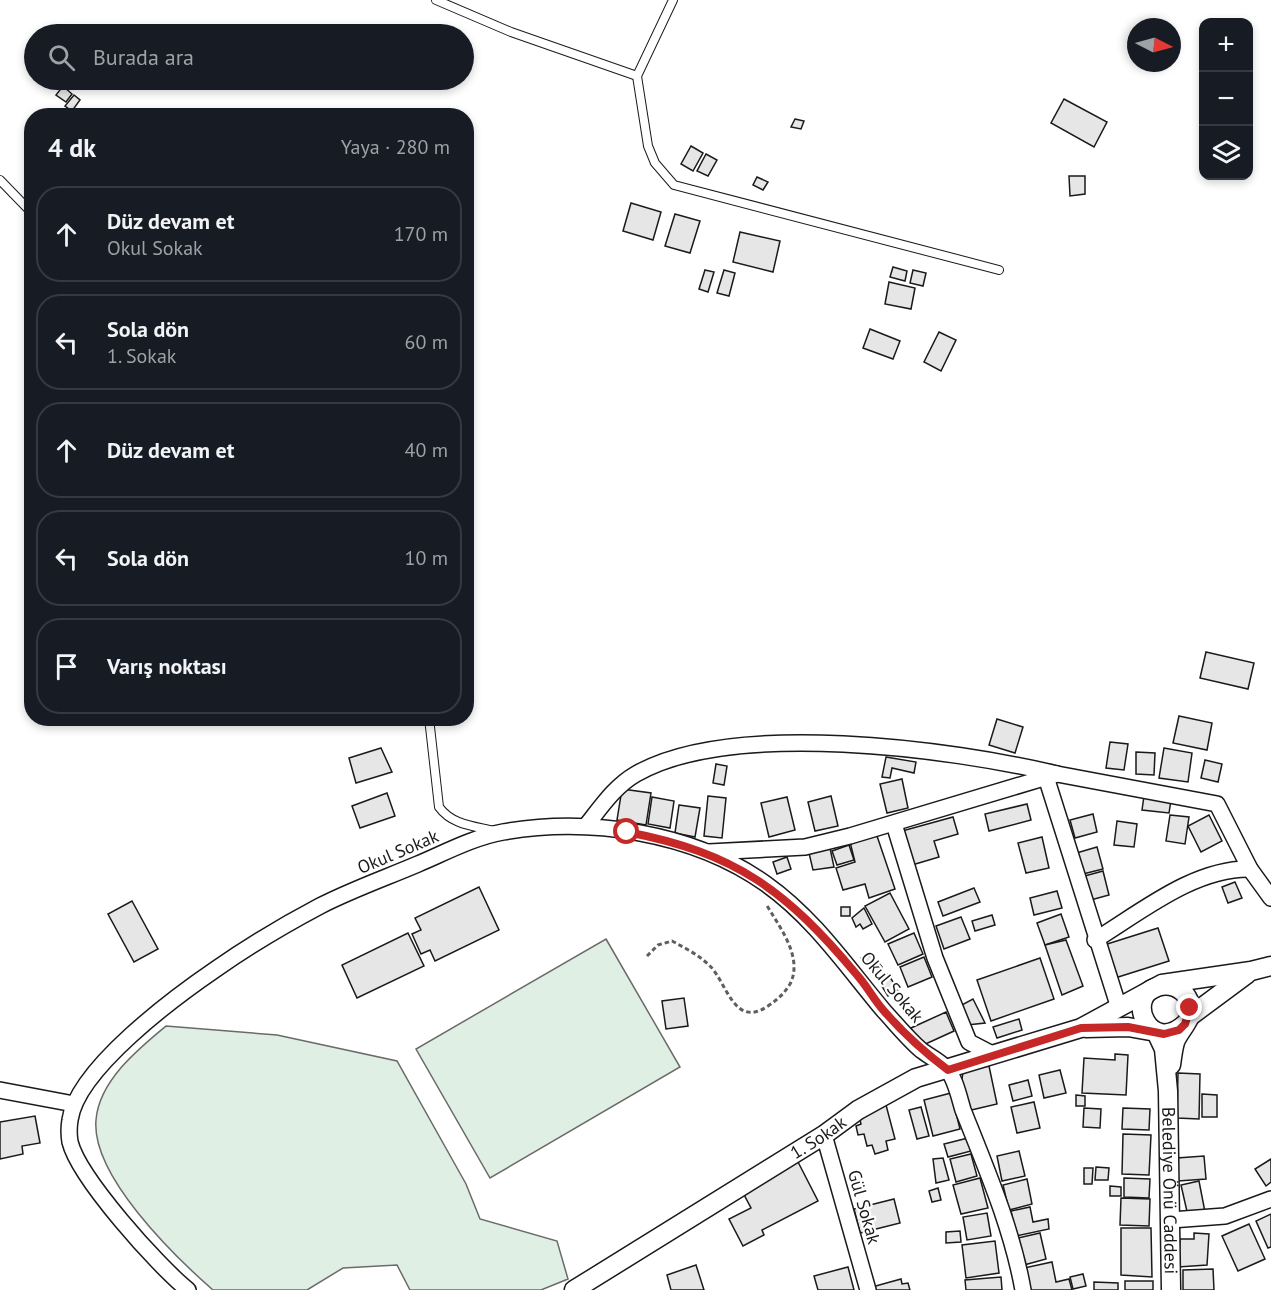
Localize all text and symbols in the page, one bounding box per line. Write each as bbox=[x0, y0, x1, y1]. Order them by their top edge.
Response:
north arrow bbox=[1127, 18, 1181, 72]
map controls bbox=[1199, 18, 1253, 180]
button: + bbox=[1199, 18, 1253, 72]
search box bbox=[24, 24, 474, 90]
icon: search bbox=[45, 41, 78, 74]
text: Burada ara bbox=[93, 43, 194, 71]
button: − bbox=[1199, 72, 1253, 126]
button: layers bbox=[1199, 126, 1253, 180]
text: 4 dk bbox=[48, 131, 96, 164]
text: Yaya · 280 m bbox=[341, 134, 450, 160]
text: Düz devam et bbox=[107, 207, 234, 235]
icon: ahead bbox=[50, 218, 83, 251]
text: 170 m bbox=[394, 221, 448, 247]
text: Okul Sokak bbox=[107, 235, 203, 261]
text: Sola dön bbox=[107, 315, 189, 343]
icon: left bbox=[50, 326, 83, 359]
text: 60 m bbox=[405, 329, 448, 355]
text: 1. Sokak bbox=[107, 343, 176, 369]
icon: ahead bbox=[50, 434, 83, 467]
text: Düz devam et bbox=[107, 436, 234, 464]
text: 40 m bbox=[405, 437, 448, 463]
icon: left bbox=[50, 542, 83, 575]
text: Sola dön bbox=[107, 544, 189, 572]
text: 10 m bbox=[405, 545, 448, 571]
icon: arrive bbox=[50, 650, 83, 683]
text: Varış noktası bbox=[107, 652, 227, 680]
route start bbox=[613, 818, 639, 844]
street label: Okul Sokak bbox=[354, 824, 442, 879]
street label: Okul Sokak bbox=[856, 946, 929, 1027]
route end bbox=[1176, 994, 1202, 1020]
street label: Belediye Önü Caddesi bbox=[1157, 1107, 1183, 1274]
street label: 1. Sokak bbox=[786, 1110, 851, 1164]
street label: Gül Sokak bbox=[843, 1167, 886, 1247]

